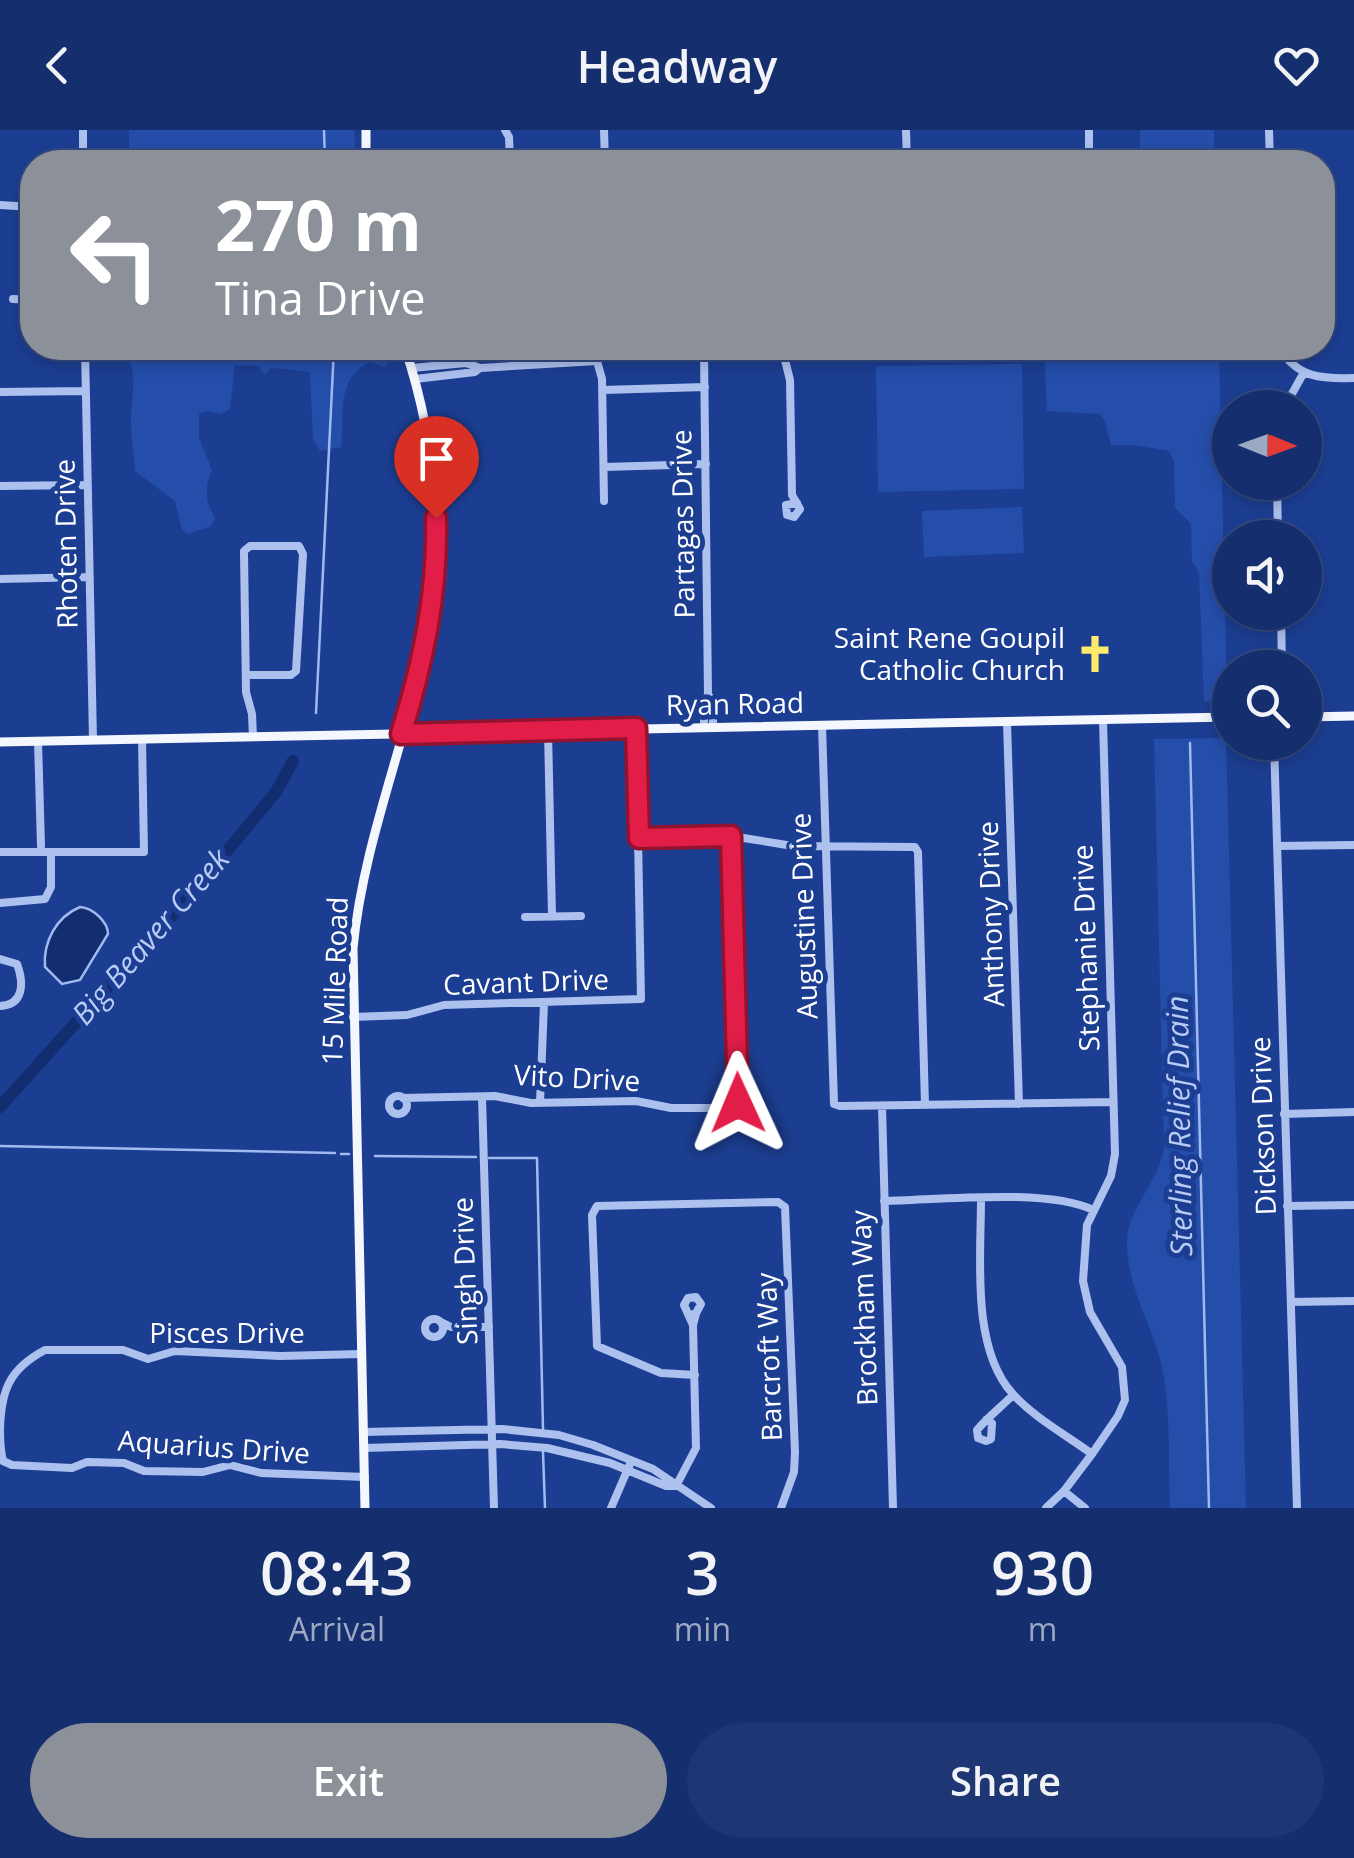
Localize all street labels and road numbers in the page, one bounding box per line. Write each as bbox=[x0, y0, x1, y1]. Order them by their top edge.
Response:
street label: Partagas Drive bbox=[661, 429, 703, 619]
street label: Rhoten Drive bbox=[45, 459, 85, 629]
street label: Ryan Road bbox=[666, 683, 804, 723]
street label: Augustine Drive bbox=[780, 812, 826, 1020]
street label: Anthony Drive bbox=[968, 820, 1012, 1008]
street label: Stephanie Drive bbox=[1062, 844, 1108, 1052]
street label: 15 Mile Road bbox=[312, 896, 356, 1066]
street label: Cavant Drive bbox=[443, 959, 609, 1003]
street label: Dickson Drive bbox=[1240, 1036, 1284, 1216]
street label: Vito Drive bbox=[513, 1055, 641, 1099]
street label: Singh Drive bbox=[442, 1197, 486, 1346]
street label: Brockham Way bbox=[841, 1209, 885, 1407]
street label: Barcroft Way bbox=[746, 1271, 790, 1442]
street label: Pisces Drive bbox=[149, 1313, 305, 1351]
street label: Aquarius Drive bbox=[117, 1420, 311, 1472]

